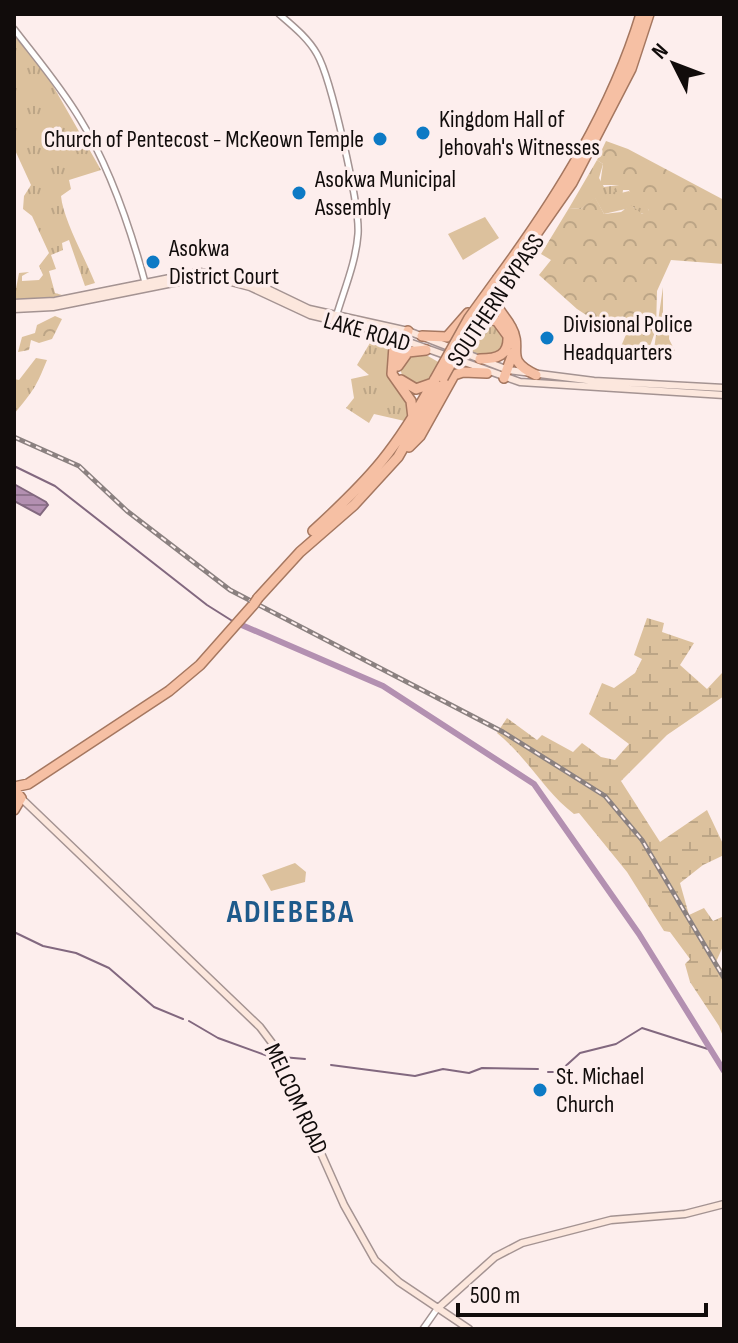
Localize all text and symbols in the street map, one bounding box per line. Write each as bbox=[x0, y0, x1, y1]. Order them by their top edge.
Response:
north arrow bbox=[634, 24, 714, 104]
text: N bbox=[646, 38, 674, 65]
place label: Kingdom Hall of Jehovah's Witnesses bbox=[438, 105, 600, 162]
marker: Kingdom Hall of Jehovah's Witnesses bbox=[414, 124, 432, 142]
place label: Church of Pentecost - McKeown Temple bbox=[44, 125, 364, 154]
marker: Church of Pentecost - McKeown Temple bbox=[371, 130, 389, 148]
place label: Asokwa Municipal Assembly bbox=[314, 165, 456, 222]
marker: Asokwa Municipal Assembly bbox=[290, 184, 308, 202]
street label: SOUTHERN BYPASS bbox=[441, 228, 551, 372]
place label: Asokwa District Court bbox=[168, 234, 279, 291]
marker: Asokwa District Court bbox=[144, 253, 162, 271]
street label: LAKE ROAD bbox=[320, 306, 414, 358]
place label: Divisional Police Headquarters bbox=[563, 310, 693, 367]
marker: Divisional Police Headquarters bbox=[538, 329, 556, 347]
district label: ADIEBEBA bbox=[226, 893, 355, 932]
street label: MELCOM ROAD bbox=[258, 1039, 334, 1159]
place label: St. Michael Church bbox=[556, 1062, 644, 1119]
marker: St. Michael Church bbox=[531, 1081, 549, 1099]
scale bar bbox=[458, 1267, 706, 1317]
text: 500 m bbox=[470, 1281, 520, 1310]

